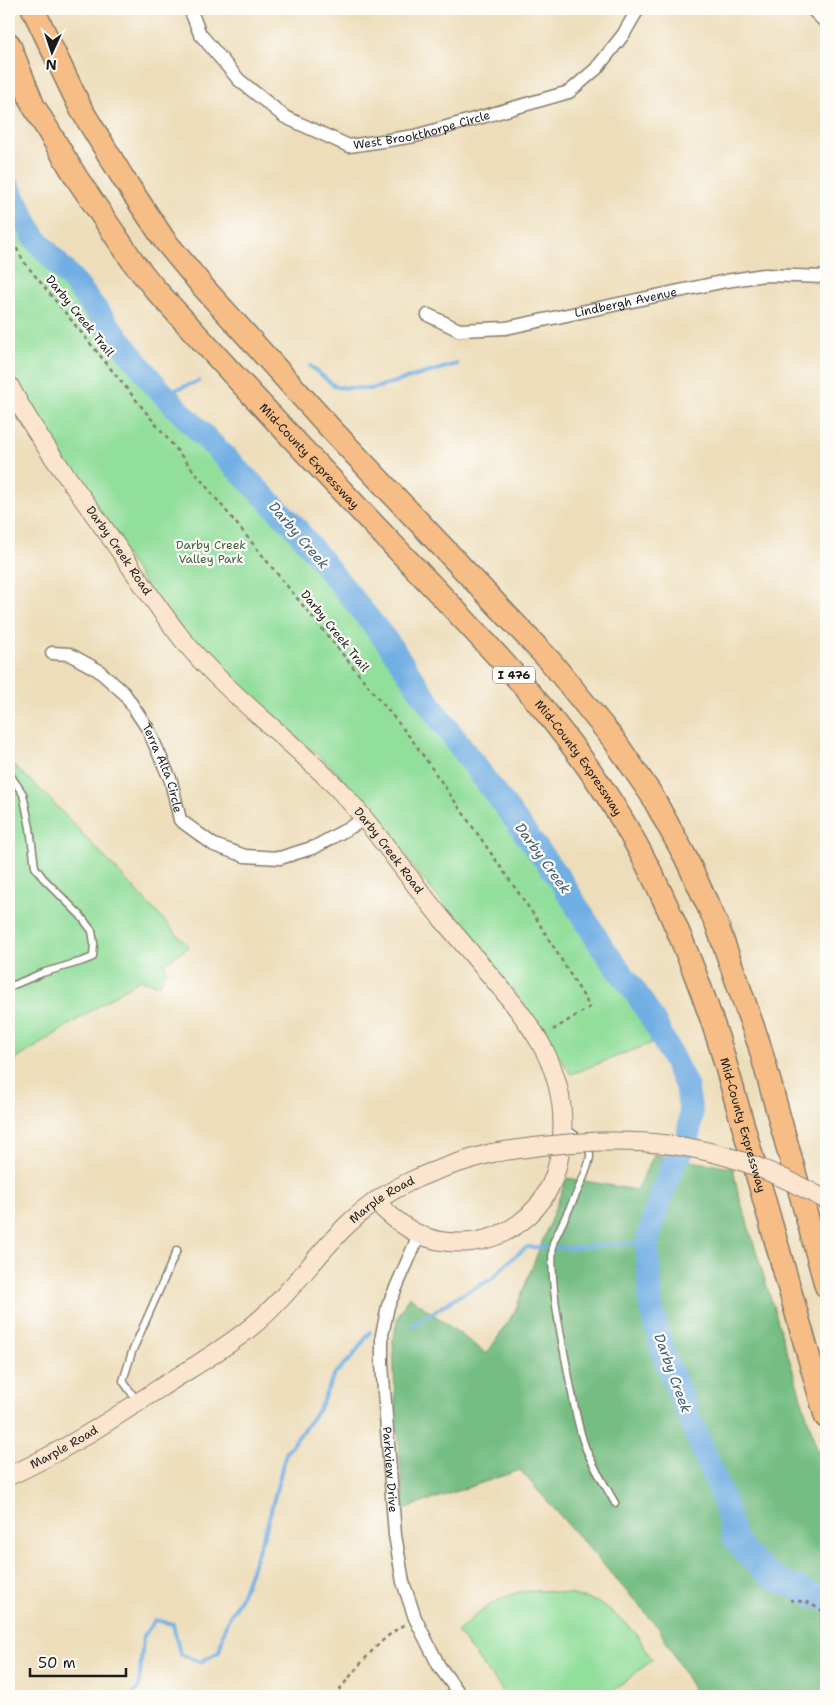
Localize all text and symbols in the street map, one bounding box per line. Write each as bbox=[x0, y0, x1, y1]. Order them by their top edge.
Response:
north arrow bbox=[28, 28, 78, 78]
text: N bbox=[45, 56, 57, 74]
street label: West Brookthorpe Circle bbox=[352, 107, 492, 153]
street label: Darby Creek Trail bbox=[42, 272, 118, 360]
street label: Lindbergh Avenue bbox=[573, 284, 679, 321]
street label: Mid-County Expressway bbox=[256, 400, 363, 512]
water label: Darby Creek bbox=[265, 498, 333, 572]
street label: Darby Creek Road bbox=[83, 503, 156, 599]
park label: Darby Creek Valley Park bbox=[176, 537, 246, 567]
street label: Darby Creek Trail bbox=[297, 587, 373, 675]
road number: I 476 bbox=[493, 666, 535, 684]
street label: Mid-County Expressway bbox=[531, 697, 626, 819]
street label: Terra Alta Circle bbox=[138, 720, 186, 814]
street label: Darby Creek Road bbox=[350, 804, 427, 897]
water label: Darby Creek bbox=[511, 819, 575, 897]
street label: Mid-County Expressway bbox=[716, 1056, 770, 1194]
street label: Marple Road bbox=[346, 1172, 417, 1227]
water label: Darby Creek bbox=[650, 1331, 696, 1415]
street label: Marple Road bbox=[27, 1421, 101, 1473]
street label: Parkview Drive bbox=[379, 1426, 401, 1513]
scale bar bbox=[30, 1645, 126, 1677]
text: 50 m bbox=[38, 1653, 76, 1673]

